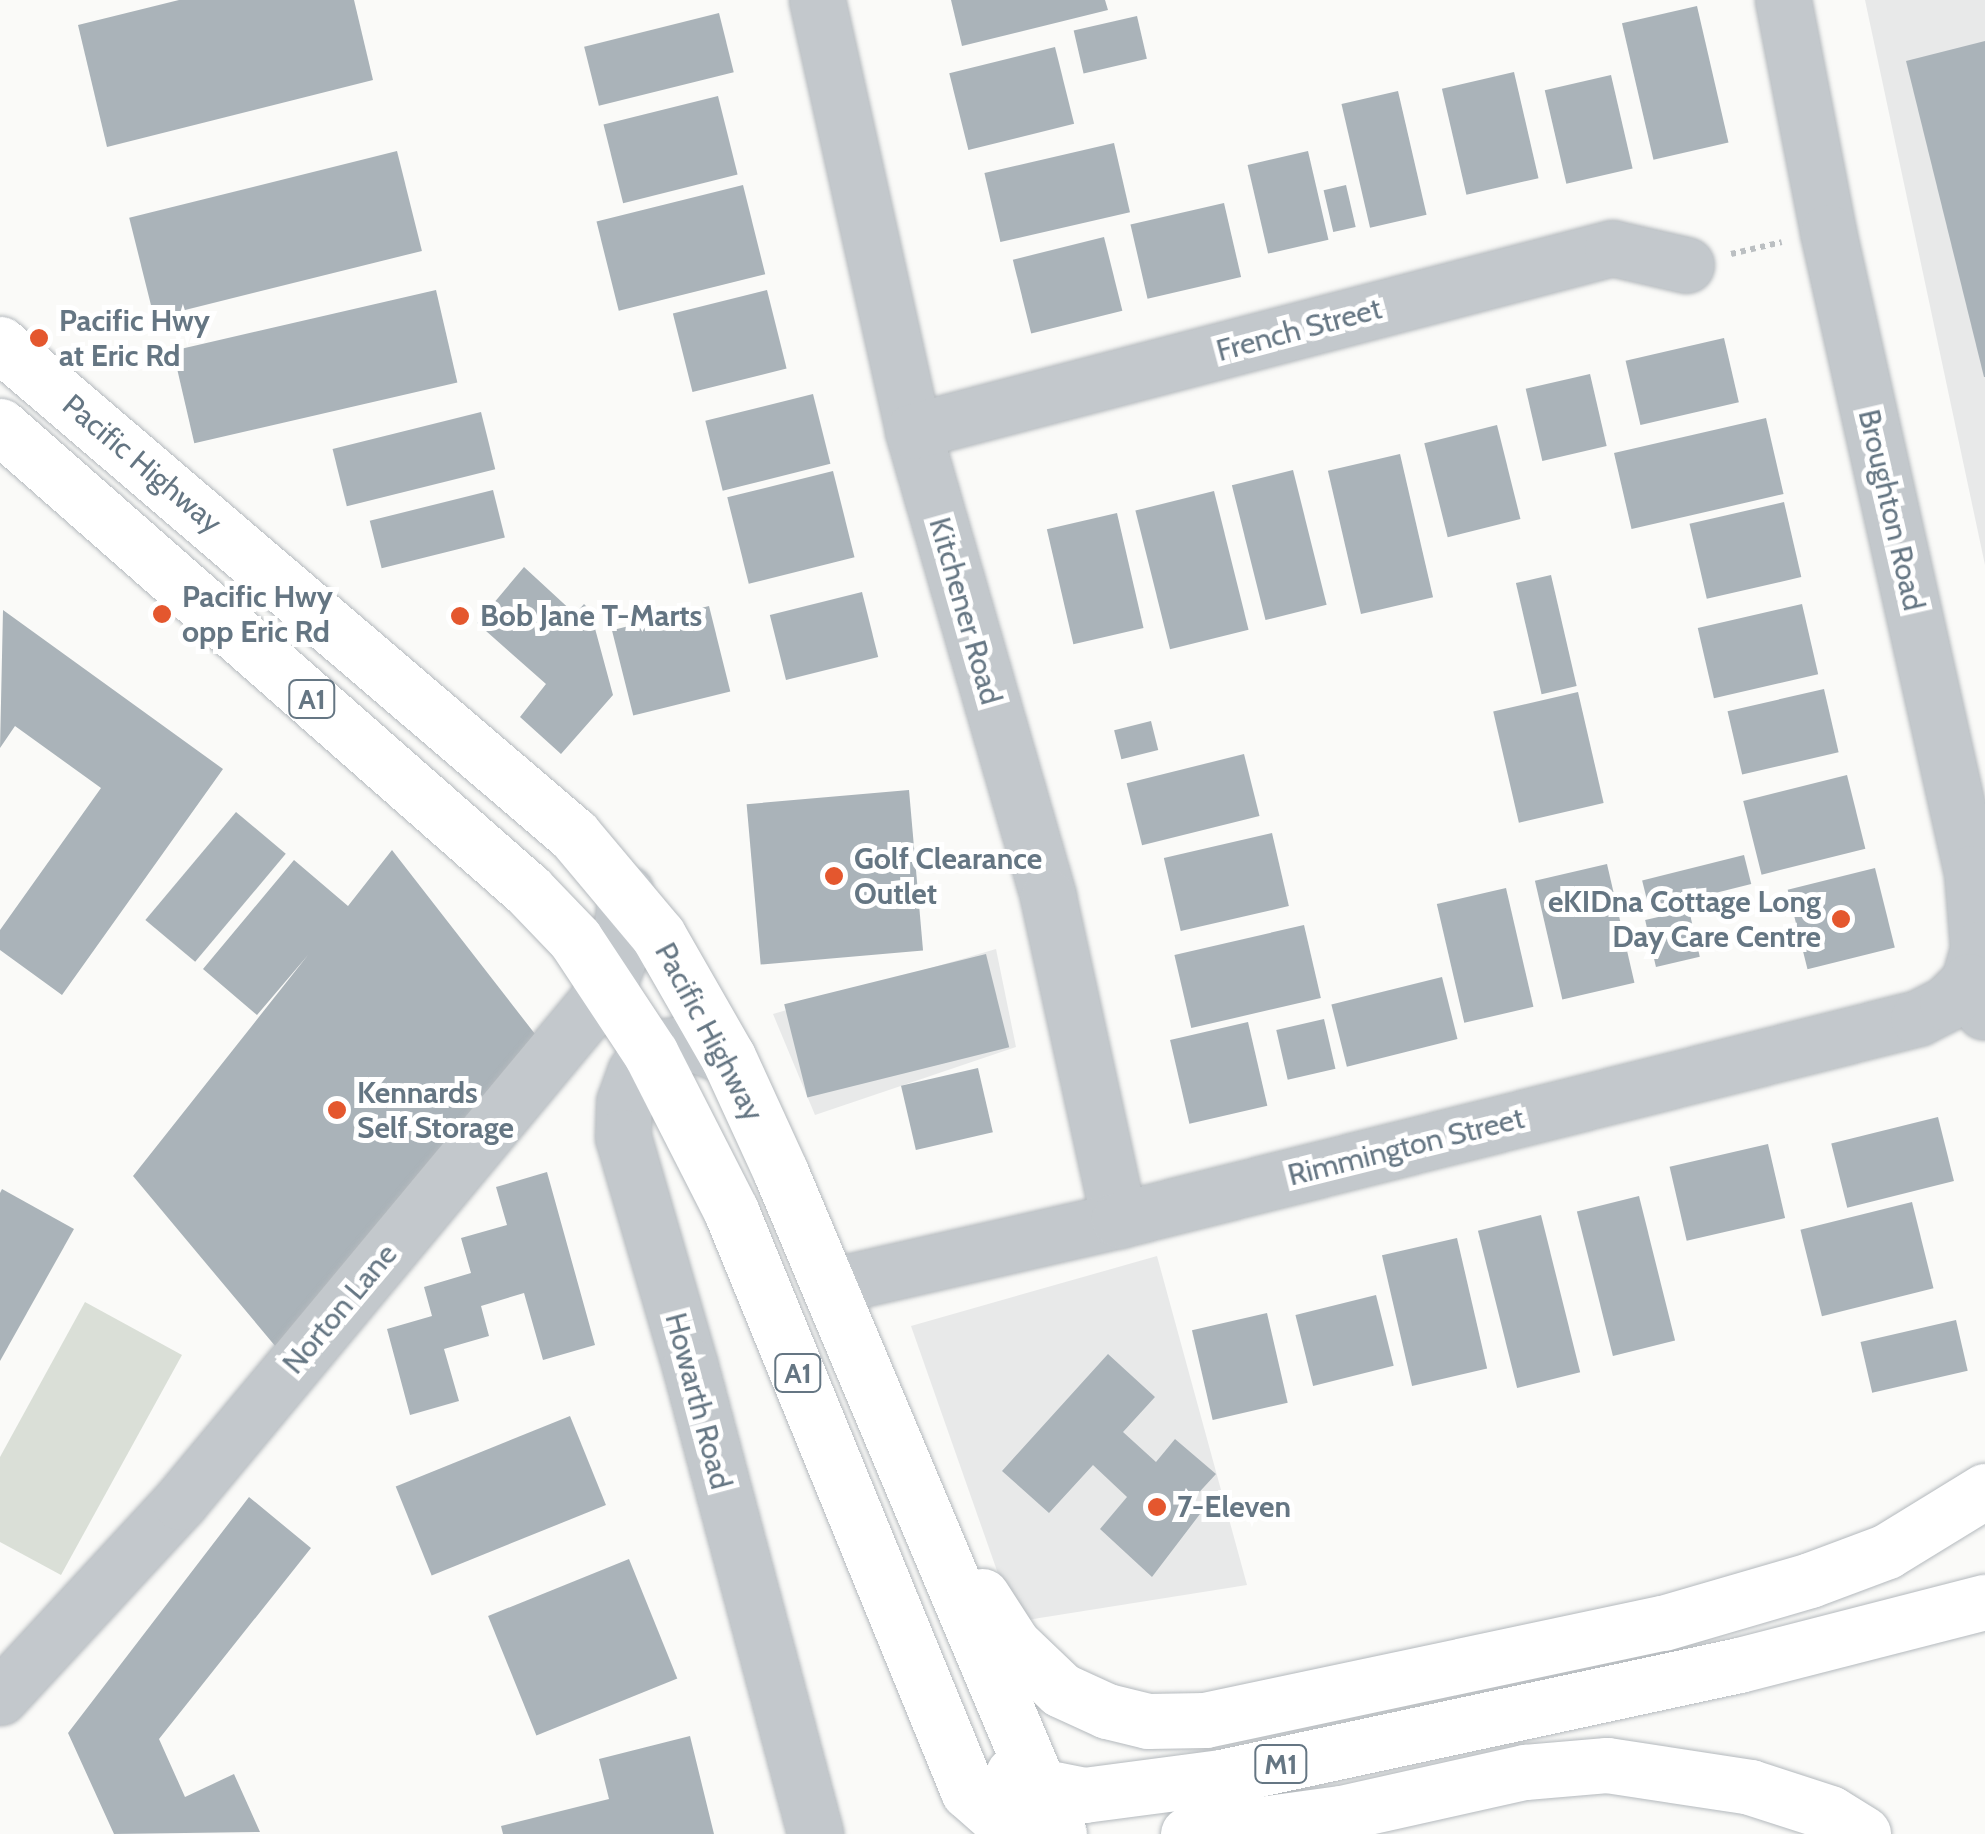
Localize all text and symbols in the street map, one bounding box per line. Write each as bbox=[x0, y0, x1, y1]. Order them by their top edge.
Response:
street label: French Street bbox=[1213, 291, 1385, 369]
place label: Pacific Hwy at Eric Rd bbox=[59, 303, 210, 374]
marker: Pacific Hwy at Eric Rd bbox=[28, 327, 50, 349]
street label: Pacific Highway bbox=[55, 387, 229, 541]
street label: Broughton Road bbox=[1850, 406, 1932, 614]
street label: Kitchener Road bbox=[921, 513, 1009, 709]
place label: Pacific Hwy opp Eric Rd bbox=[182, 579, 333, 650]
place label: Bob Jane T-Marts bbox=[480, 598, 702, 634]
marker: Pacific Hwy opp Eric Rd bbox=[151, 603, 173, 625]
marker: Bob Jane T-Marts bbox=[449, 605, 471, 627]
road number: A1 bbox=[287, 676, 337, 722]
place label: Golf Clearance Outlet bbox=[854, 841, 1042, 912]
marker: Golf Clearance Outlet bbox=[823, 865, 845, 887]
place label: eKIDna Cottage Long Day Care Centre bbox=[1548, 884, 1821, 954]
marker: eKIDna Cottage Long Day Care Centre bbox=[1830, 908, 1852, 930]
street label: Pacific Highway bbox=[647, 937, 771, 1127]
place label: Kennards Self Storage bbox=[357, 1075, 514, 1146]
marker: Kennards Self Storage bbox=[326, 1099, 348, 1121]
street label: Rimmington Street bbox=[1284, 1100, 1528, 1194]
street label: Norton Lane bbox=[275, 1237, 405, 1381]
street label: Howarth Road bbox=[657, 1309, 739, 1493]
road number: A1 bbox=[773, 1350, 823, 1396]
place label: 7-Eleven bbox=[1177, 1489, 1291, 1525]
marker: 7-Eleven bbox=[1146, 1496, 1168, 1518]
road number: M1 bbox=[1254, 1741, 1308, 1787]

